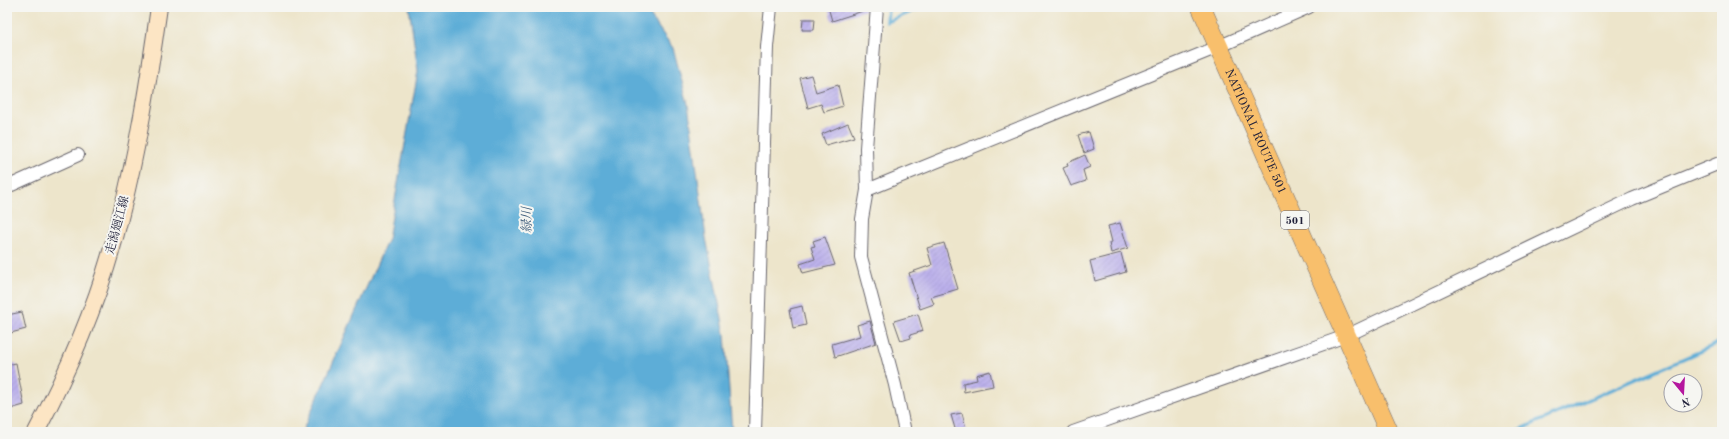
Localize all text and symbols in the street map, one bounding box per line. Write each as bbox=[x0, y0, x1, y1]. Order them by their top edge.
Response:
street label: NATIONAL ROUTE 501 bbox=[1222, 67, 1288, 196]
street label: 走潟廻江線 bbox=[102, 194, 132, 256]
water label: 緑川 bbox=[520, 205, 534, 233]
road number: 501 bbox=[1281, 211, 1309, 229]
north arrow bbox=[1663, 373, 1703, 413]
text: N bbox=[1679, 395, 1691, 408]

